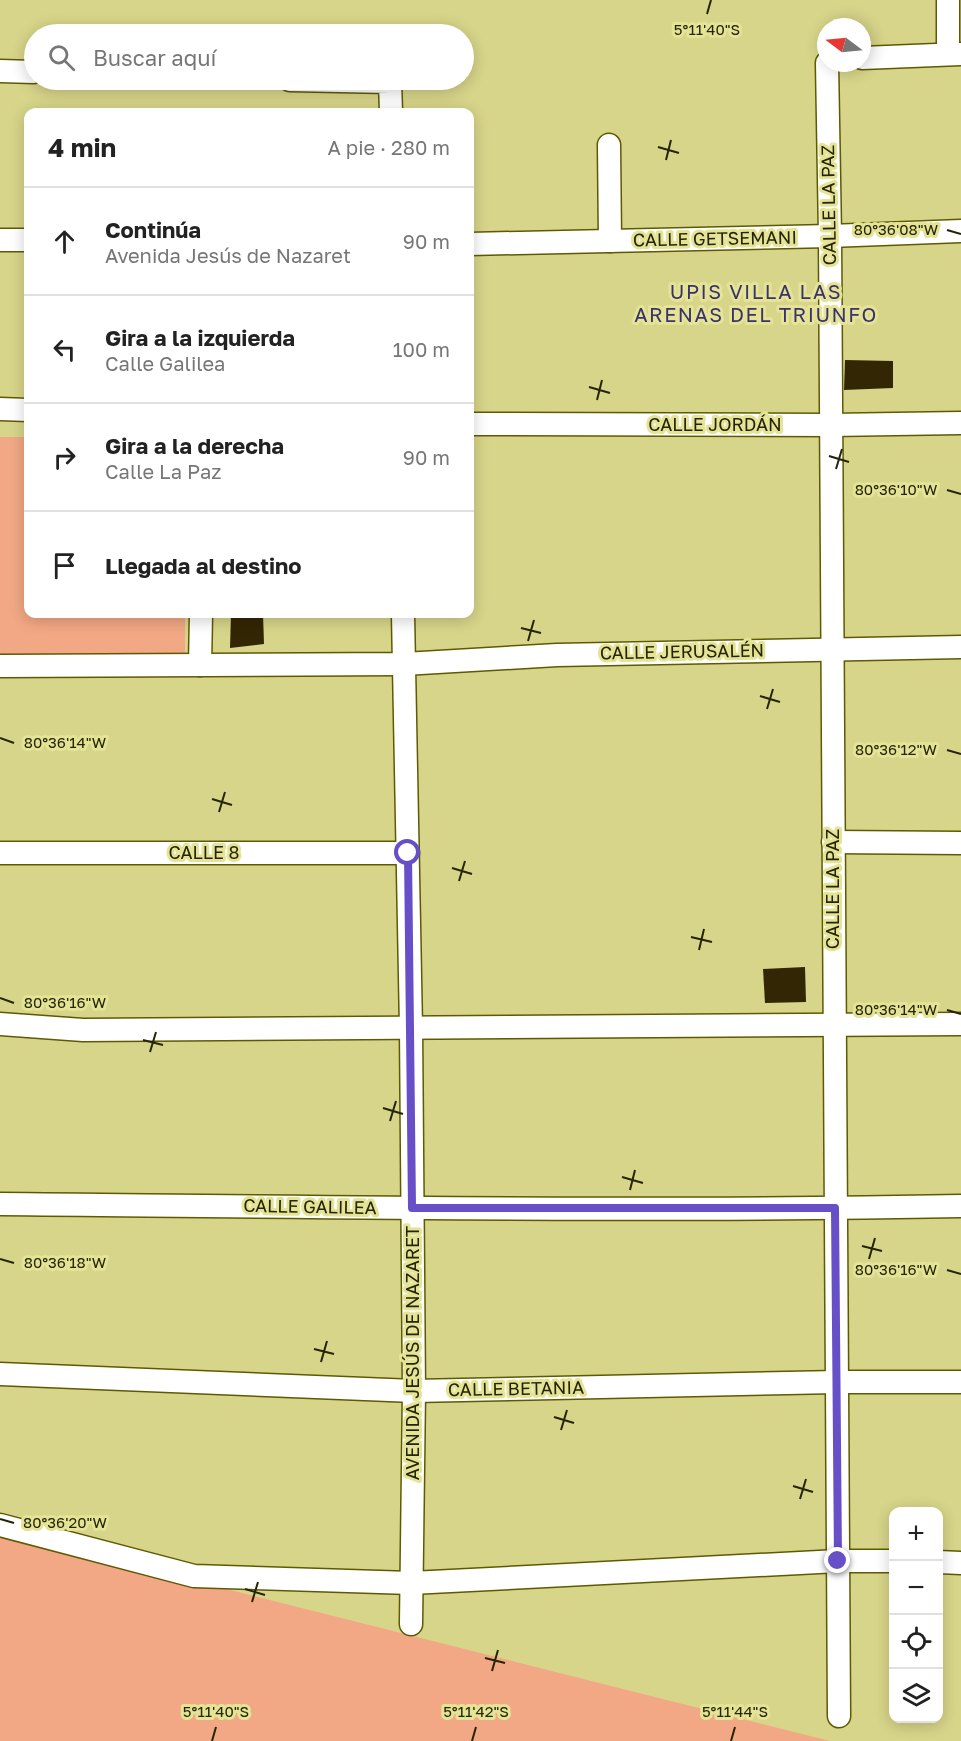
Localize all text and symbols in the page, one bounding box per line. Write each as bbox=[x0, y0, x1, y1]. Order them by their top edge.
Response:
north arrow bbox=[817, 18, 871, 72]
text: 5°11'40"S bbox=[674, 20, 740, 38]
search box bbox=[24, 24, 474, 90]
icon: search bbox=[45, 41, 78, 74]
text: Buscar aquí bbox=[93, 44, 216, 71]
text: 4 min bbox=[48, 132, 116, 163]
text: A pie · 280 m bbox=[327, 135, 450, 159]
street label: CALLE LA PAZ bbox=[816, 145, 840, 265]
text: Continúa bbox=[105, 216, 201, 243]
text: 80°36'08"W bbox=[854, 220, 938, 238]
icon: ahead bbox=[48, 225, 81, 258]
street label: CALLE GETSEMANI bbox=[633, 226, 797, 250]
text: 90 m bbox=[403, 229, 450, 253]
text: Avenida Jesús de Nazaret bbox=[105, 243, 351, 267]
district label: UPIS VILLA LAS ARENAS DEL TRIUNFO bbox=[634, 279, 878, 326]
text: Gira a la izquierda bbox=[105, 324, 295, 351]
icon: left bbox=[48, 333, 81, 366]
text: 100 m bbox=[393, 337, 450, 361]
text: Calle Galilea bbox=[105, 351, 225, 375]
street label: CALLE JORDÁN bbox=[648, 413, 782, 435]
text: Gira a la derecha bbox=[105, 432, 284, 459]
icon: right bbox=[48, 441, 81, 474]
text: 90 m bbox=[403, 445, 450, 469]
text: Calle La Paz bbox=[105, 459, 221, 483]
text: 80°36'10"W bbox=[855, 480, 937, 498]
icon: arrive bbox=[48, 549, 81, 582]
text: Llegada al destino bbox=[105, 552, 302, 579]
street label: CALLE JERUSALÉN bbox=[600, 639, 764, 663]
text: 80°36'14"W bbox=[24, 733, 106, 751]
text: 80°36'12"W bbox=[855, 740, 937, 758]
street label: CALLE LA PAZ bbox=[821, 829, 843, 949]
route start bbox=[394, 839, 420, 865]
street label: CALLE 8 bbox=[169, 841, 239, 863]
text: 80°36'16"W bbox=[24, 993, 106, 1011]
text: 80°36'14"W bbox=[855, 1000, 937, 1018]
street label: CALLE GALILEA bbox=[243, 1194, 377, 1218]
street label: AVENIDA JESÚS DE NAZARET bbox=[401, 1226, 423, 1480]
text: 80°36'18"W bbox=[24, 1253, 106, 1271]
text: 80°36'16"W bbox=[855, 1260, 937, 1278]
street label: CALLE BETANIA bbox=[448, 1376, 584, 1400]
map controls bbox=[889, 1507, 943, 1723]
button: + bbox=[889, 1507, 943, 1561]
text: 80°36'20"W bbox=[23, 1513, 107, 1531]
route end bbox=[824, 1547, 850, 1573]
button: − bbox=[889, 1561, 943, 1615]
button: locate bbox=[889, 1615, 943, 1669]
button: layers bbox=[889, 1669, 943, 1723]
text: 5°11'40"S bbox=[183, 1702, 249, 1720]
text: 5°11'42"S bbox=[443, 1702, 509, 1720]
text: 5°11'44"S bbox=[702, 1702, 768, 1720]

